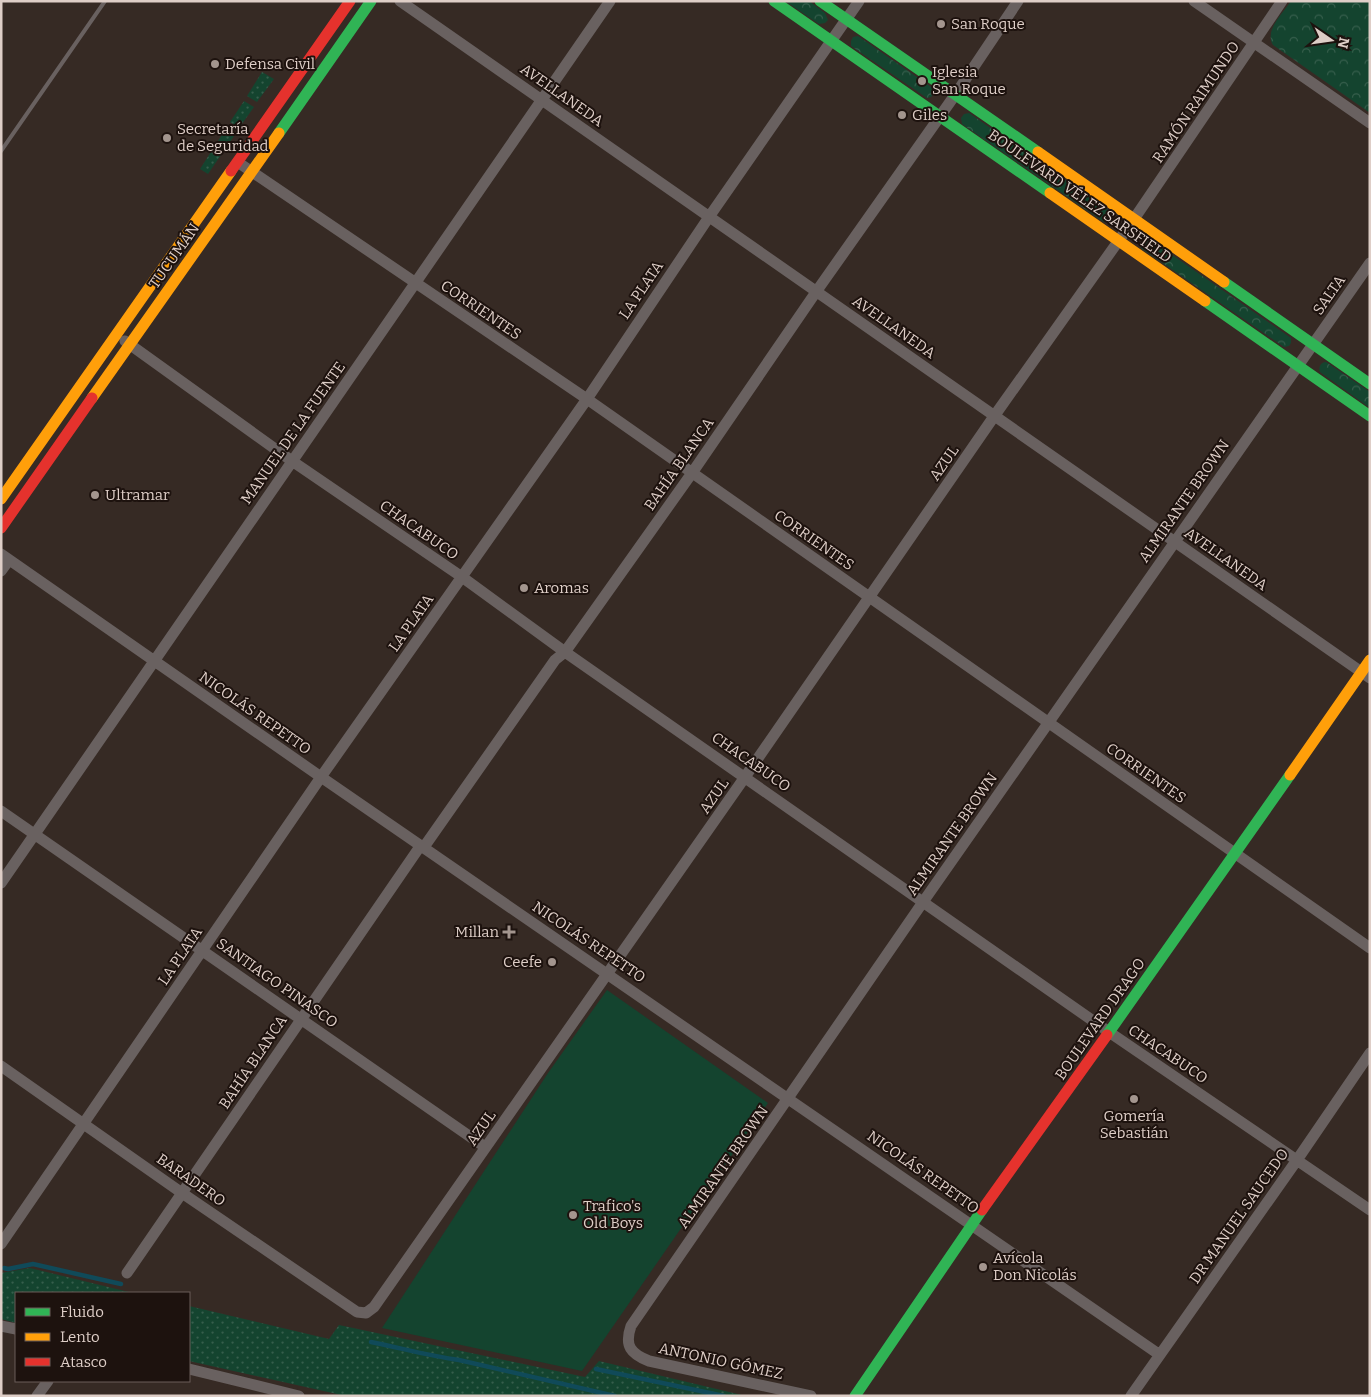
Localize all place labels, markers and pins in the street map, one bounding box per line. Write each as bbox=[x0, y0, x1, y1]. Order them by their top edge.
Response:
place label: San Roque bbox=[951, 15, 1025, 33]
marker: San Roque bbox=[935, 18, 947, 30]
place label: Defensa Civil bbox=[225, 55, 315, 73]
marker: Defensa Civil bbox=[209, 58, 221, 70]
place label: Iglesia San Roque bbox=[932, 63, 1006, 98]
marker: Iglesia San Roque bbox=[916, 75, 928, 87]
place label: Giles bbox=[912, 106, 947, 124]
marker: Giles bbox=[896, 109, 908, 121]
place label: Secretaría de Seguridad bbox=[177, 120, 269, 155]
marker: Secretaría de Seguridad bbox=[161, 132, 173, 144]
place label: Ultramar bbox=[105, 486, 170, 504]
marker: Ultramar bbox=[89, 489, 101, 501]
place label: Aromas bbox=[534, 579, 589, 597]
marker: Aromas bbox=[518, 582, 530, 594]
place label: Millan bbox=[455, 923, 499, 941]
marker: Millan bbox=[503, 926, 515, 938]
place label: Ceefe bbox=[503, 953, 542, 971]
marker: Ceefe bbox=[546, 956, 558, 968]
marker: Gomería Sebastián bbox=[1128, 1093, 1140, 1105]
place label: Gomería Sebastián bbox=[1100, 1107, 1169, 1142]
place label: Trafico's Old Boys bbox=[583, 1197, 643, 1232]
marker: Trafico's Old Boys bbox=[567, 1209, 579, 1221]
place label: Avícola Don Nicolás bbox=[993, 1249, 1077, 1284]
marker: Avícola Don Nicolás bbox=[977, 1261, 989, 1273]

